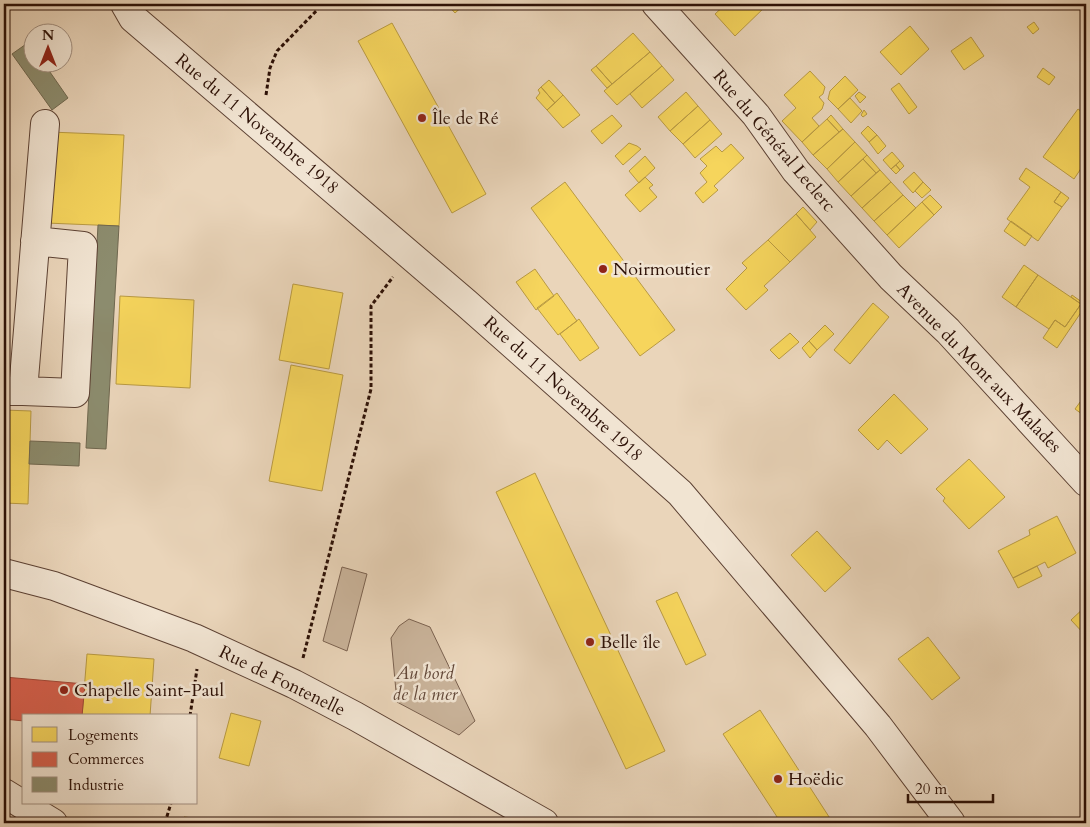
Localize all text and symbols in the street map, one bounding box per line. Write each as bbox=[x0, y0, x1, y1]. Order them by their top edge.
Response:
north arrow bbox=[22, 22, 72, 72]
text: N bbox=[42, 26, 54, 45]
street label: Rue du 11 Novembre 1918 bbox=[170, 48, 344, 200]
street label: Rue du Général Leclerc bbox=[707, 64, 841, 218]
place label: Île de Ré bbox=[432, 106, 499, 131]
marker: Île de Ré bbox=[416, 112, 428, 124]
place label: Noirmoutier bbox=[613, 257, 710, 282]
marker: Noirmoutier bbox=[597, 263, 609, 275]
street label: Avenue du Mont aux Malades bbox=[891, 278, 1067, 458]
street label: Rue du 11 Novembre 1918 bbox=[478, 311, 648, 467]
place label: Belle île bbox=[600, 630, 661, 655]
marker: Belle île bbox=[584, 636, 596, 648]
street label: Rue de Fontenelle bbox=[215, 640, 349, 722]
park label: Au bord de la mer bbox=[392, 661, 459, 707]
place label: Chapelle Saint-Paul bbox=[74, 678, 224, 703]
marker: Chapelle Saint-Paul bbox=[58, 684, 70, 696]
legend bbox=[22, 714, 198, 804]
text: Logements bbox=[68, 725, 138, 745]
text: Commerces bbox=[68, 749, 144, 769]
place label: Hoëdic bbox=[788, 767, 844, 792]
scale bar bbox=[908, 772, 992, 804]
marker: Hoëdic bbox=[772, 773, 784, 785]
text: Industrie bbox=[68, 775, 124, 795]
text: 20 m bbox=[915, 779, 947, 799]

